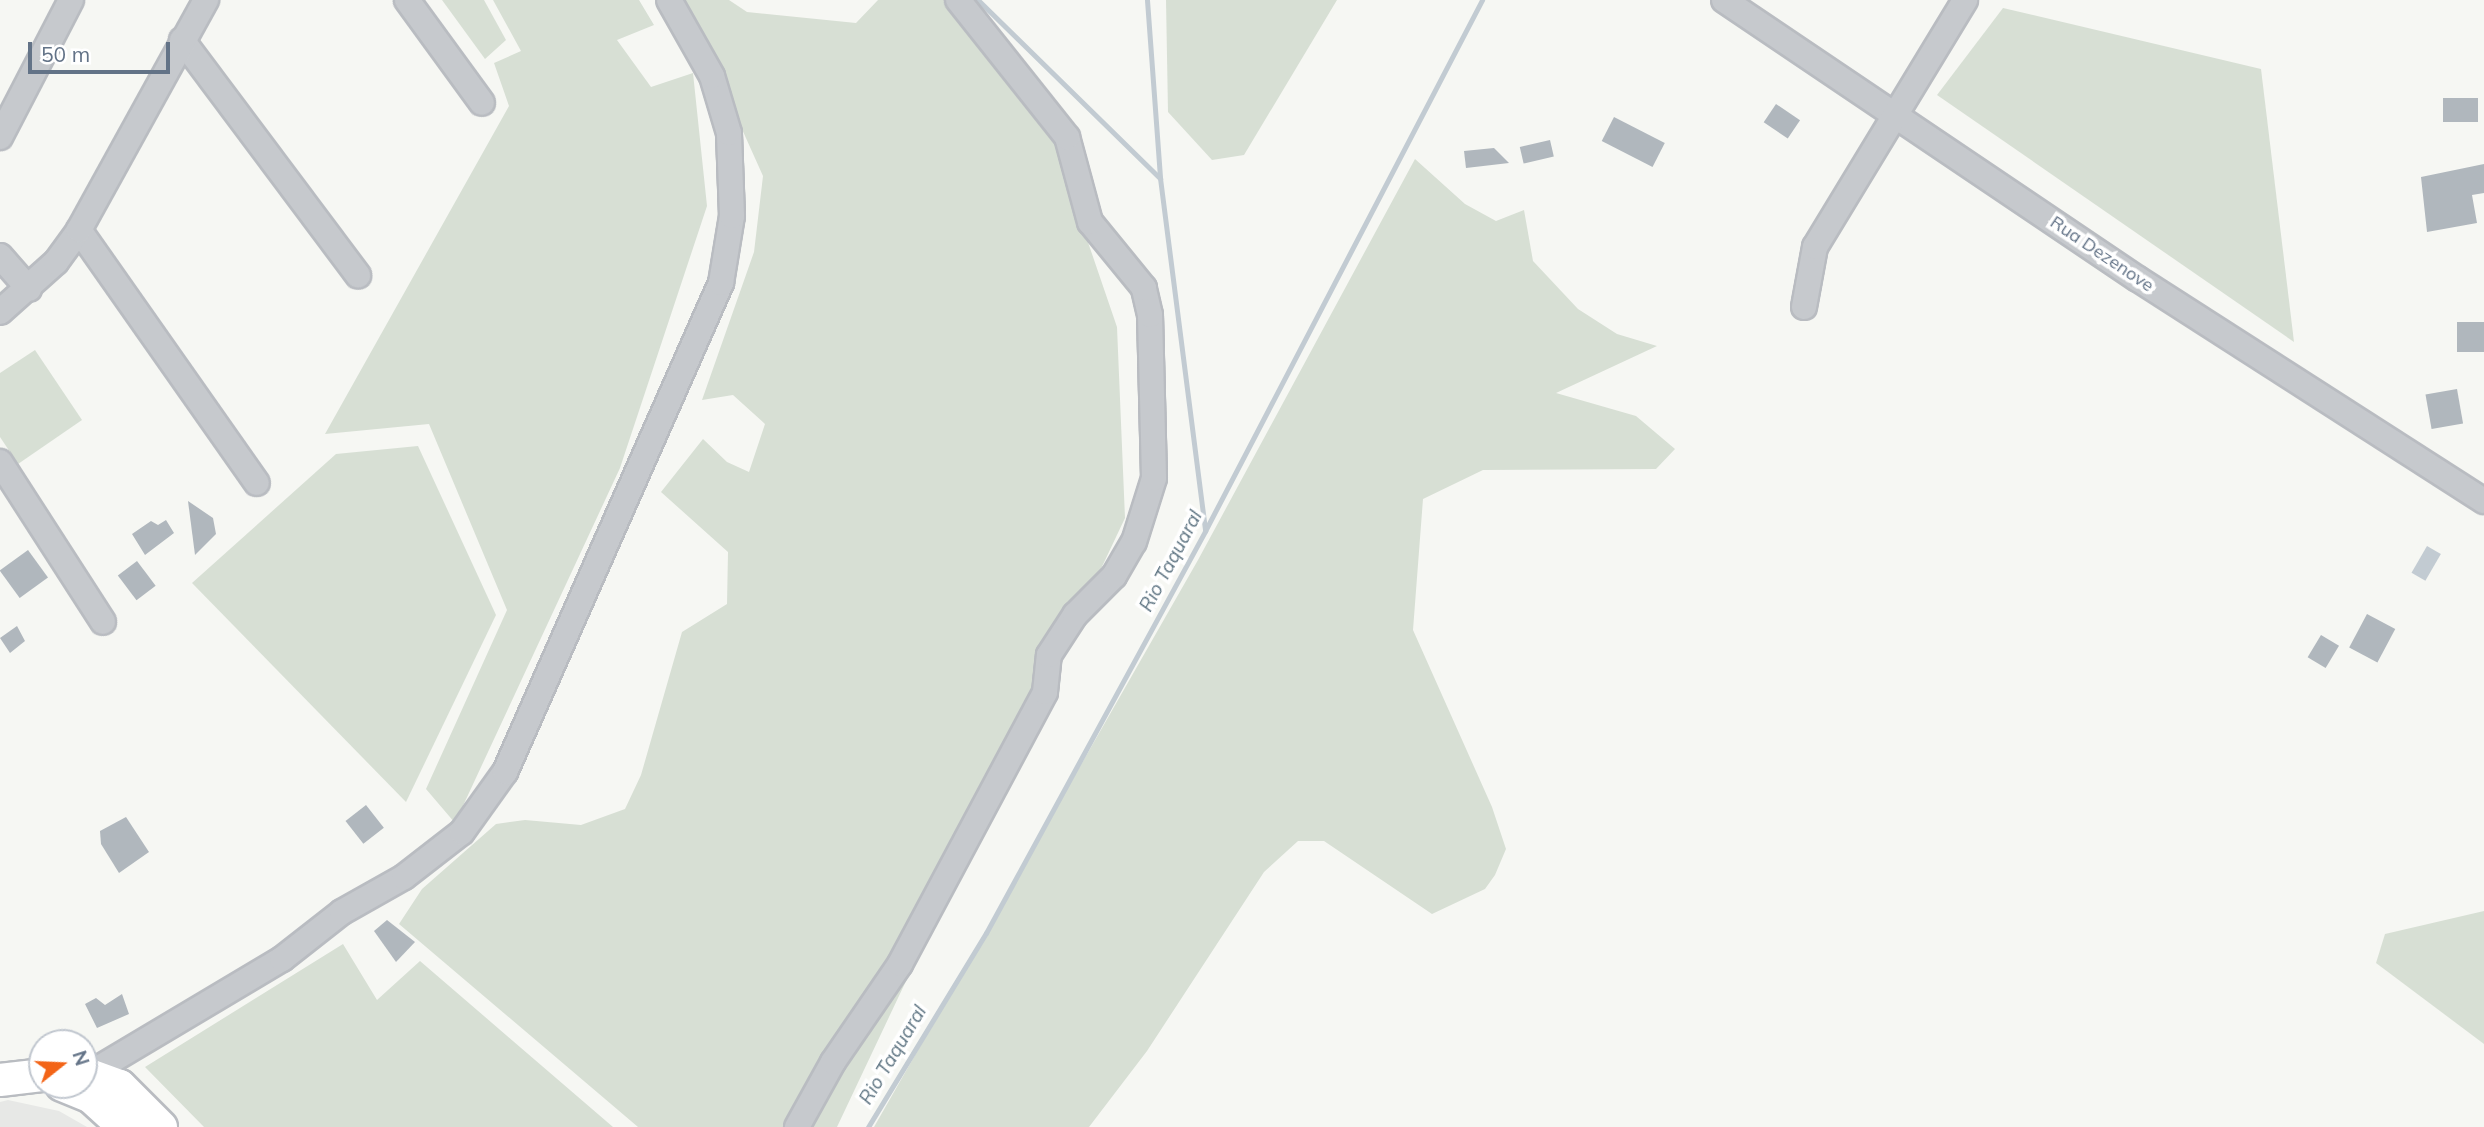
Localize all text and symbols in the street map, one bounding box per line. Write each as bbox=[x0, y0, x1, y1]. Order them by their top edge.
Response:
scale bar bbox=[32, 28, 173, 72]
text: 50 m bbox=[41, 41, 90, 67]
street label: Rua Dezenove bbox=[2046, 211, 2158, 297]
water label: Rio Taquaral bbox=[1135, 506, 1207, 616]
water label: Rio Taquaral bbox=[855, 1001, 931, 1109]
north arrow bbox=[28, 1029, 98, 1099]
text: N bbox=[67, 1048, 95, 1069]

